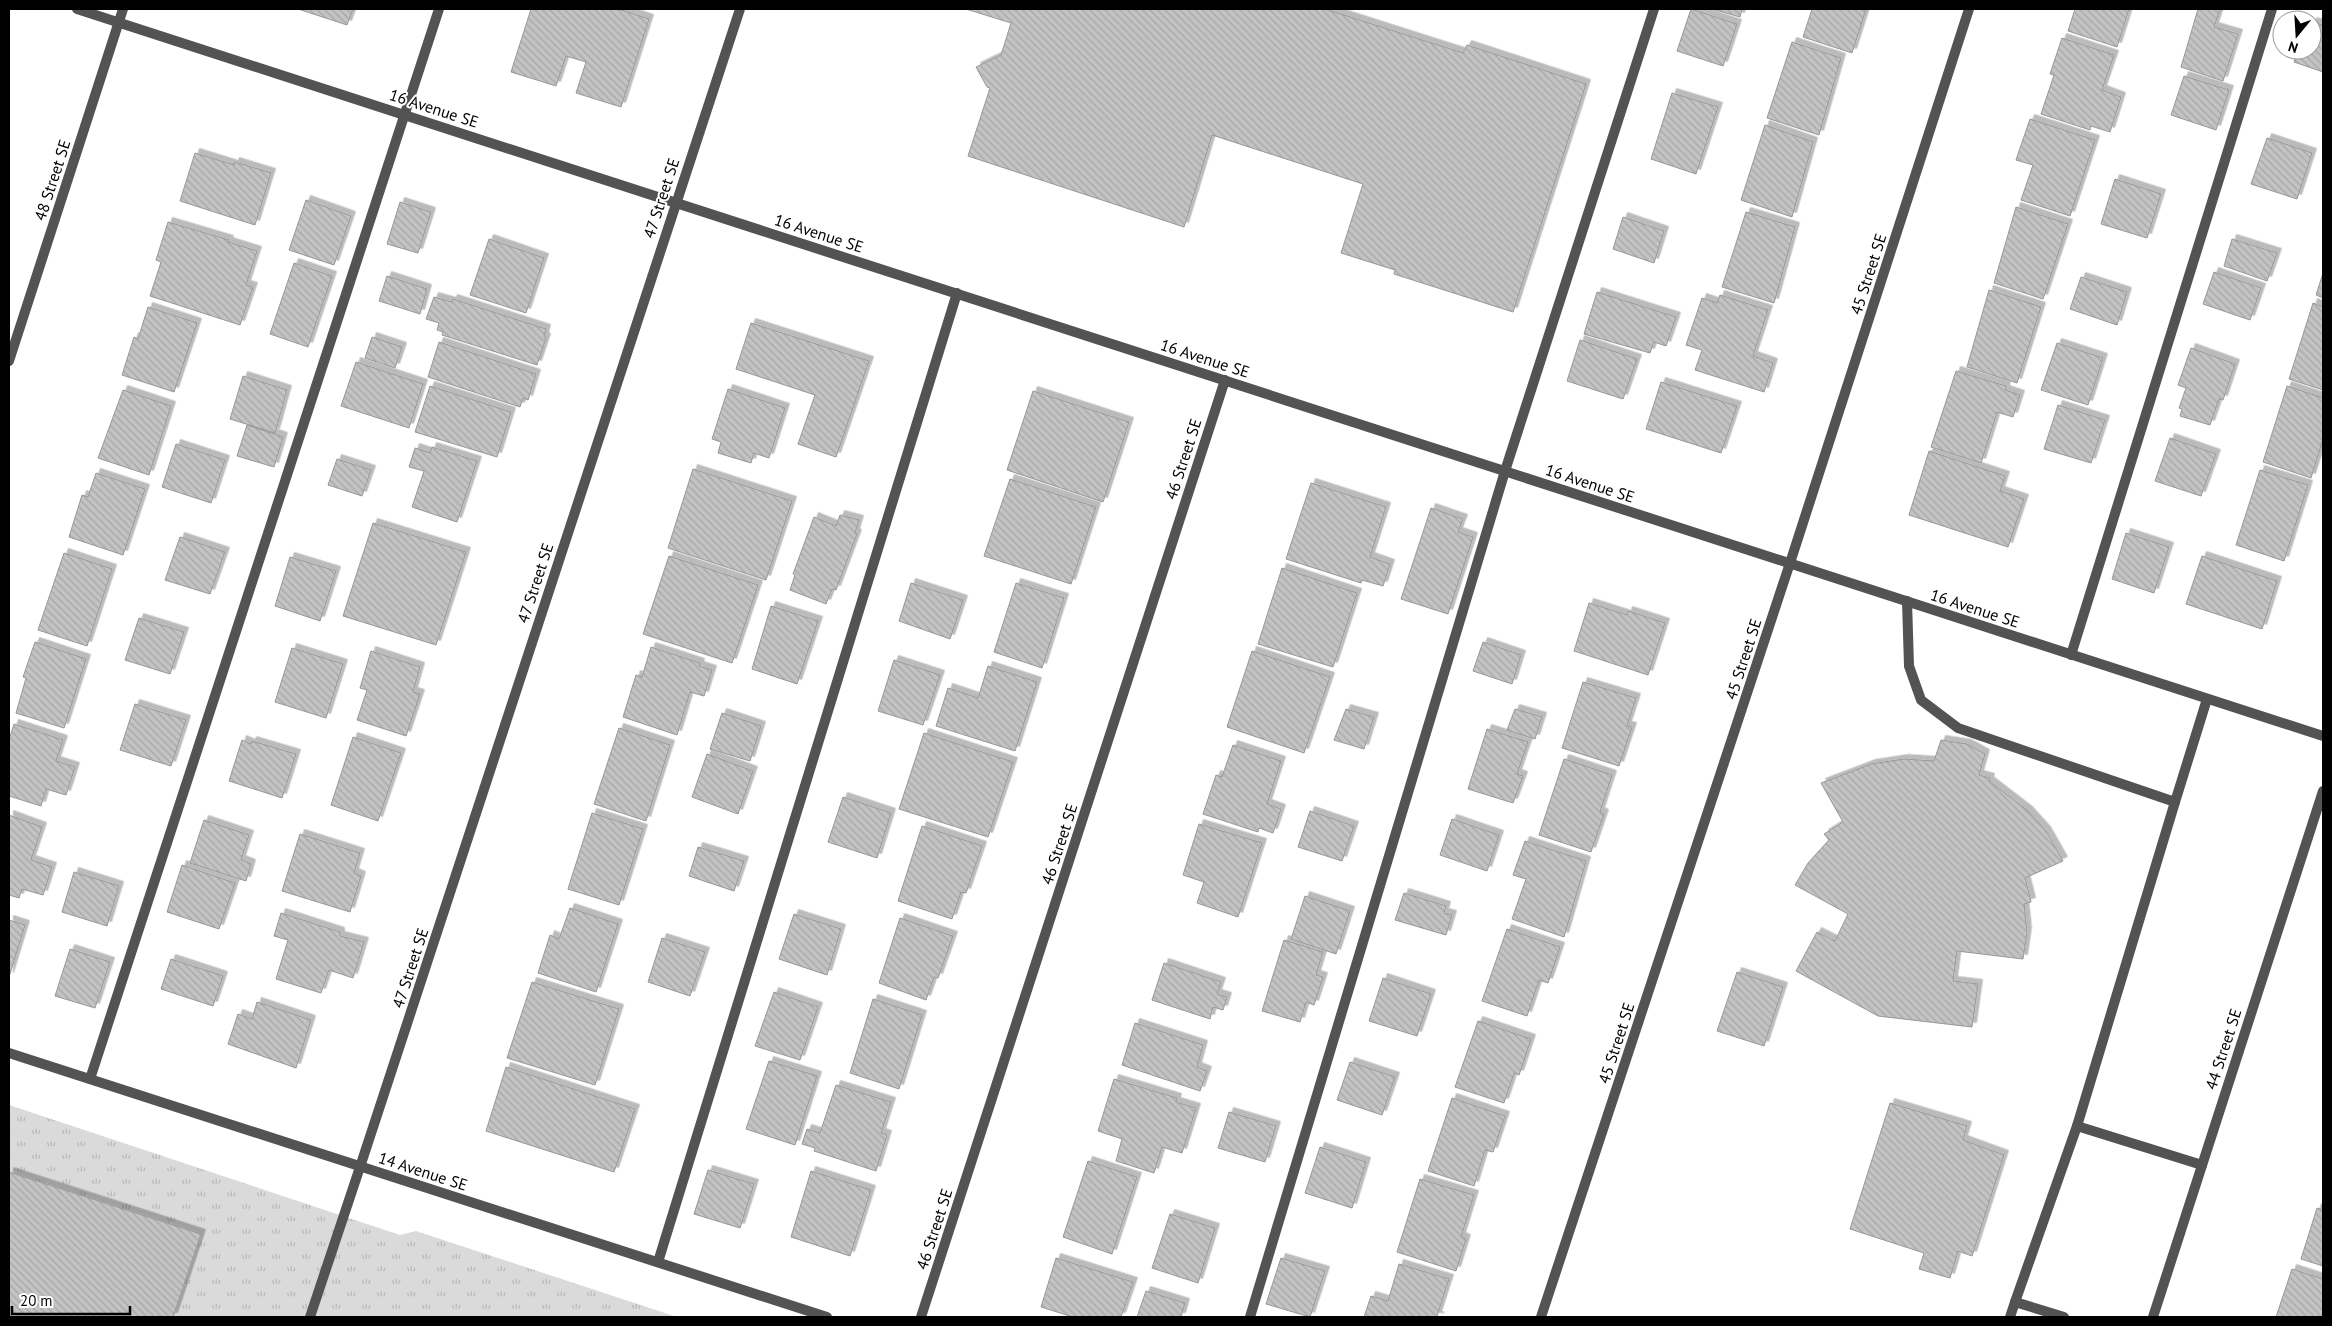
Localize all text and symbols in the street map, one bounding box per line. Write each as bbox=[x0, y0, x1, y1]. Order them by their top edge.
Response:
north arrow bbox=[2272, 10, 2322, 60]
text: N bbox=[2286, 37, 2300, 57]
street label: 16 Avenue SE bbox=[387, 84, 481, 132]
street label: 48 Street SE bbox=[30, 137, 74, 223]
street label: 47 Street SE bbox=[639, 155, 683, 241]
street label: 16 Avenue SE bbox=[772, 209, 866, 257]
street label: 45 Street SE bbox=[1846, 231, 1890, 317]
street label: 16 Avenue SE bbox=[1158, 334, 1252, 382]
street label: 46 Street SE bbox=[1161, 416, 1205, 502]
street label: 16 Avenue SE bbox=[1543, 459, 1637, 507]
street label: 47 Street SE bbox=[513, 540, 557, 626]
street label: 16 Avenue SE bbox=[1928, 584, 2022, 632]
street label: 45 Street SE bbox=[1721, 616, 1765, 702]
street label: 46 Street SE bbox=[1037, 801, 1081, 887]
street label: 47 Street SE bbox=[388, 925, 432, 1011]
street label: 45 Street SE bbox=[1594, 1000, 1638, 1086]
street label: 44 Street SE bbox=[2201, 1006, 2245, 1092]
street label: 14 Avenue SE bbox=[376, 1147, 470, 1195]
street label: 46 Street SE bbox=[912, 1186, 956, 1272]
scale bar bbox=[12, 1284, 130, 1316]
text: 20 m bbox=[20, 1291, 53, 1310]

